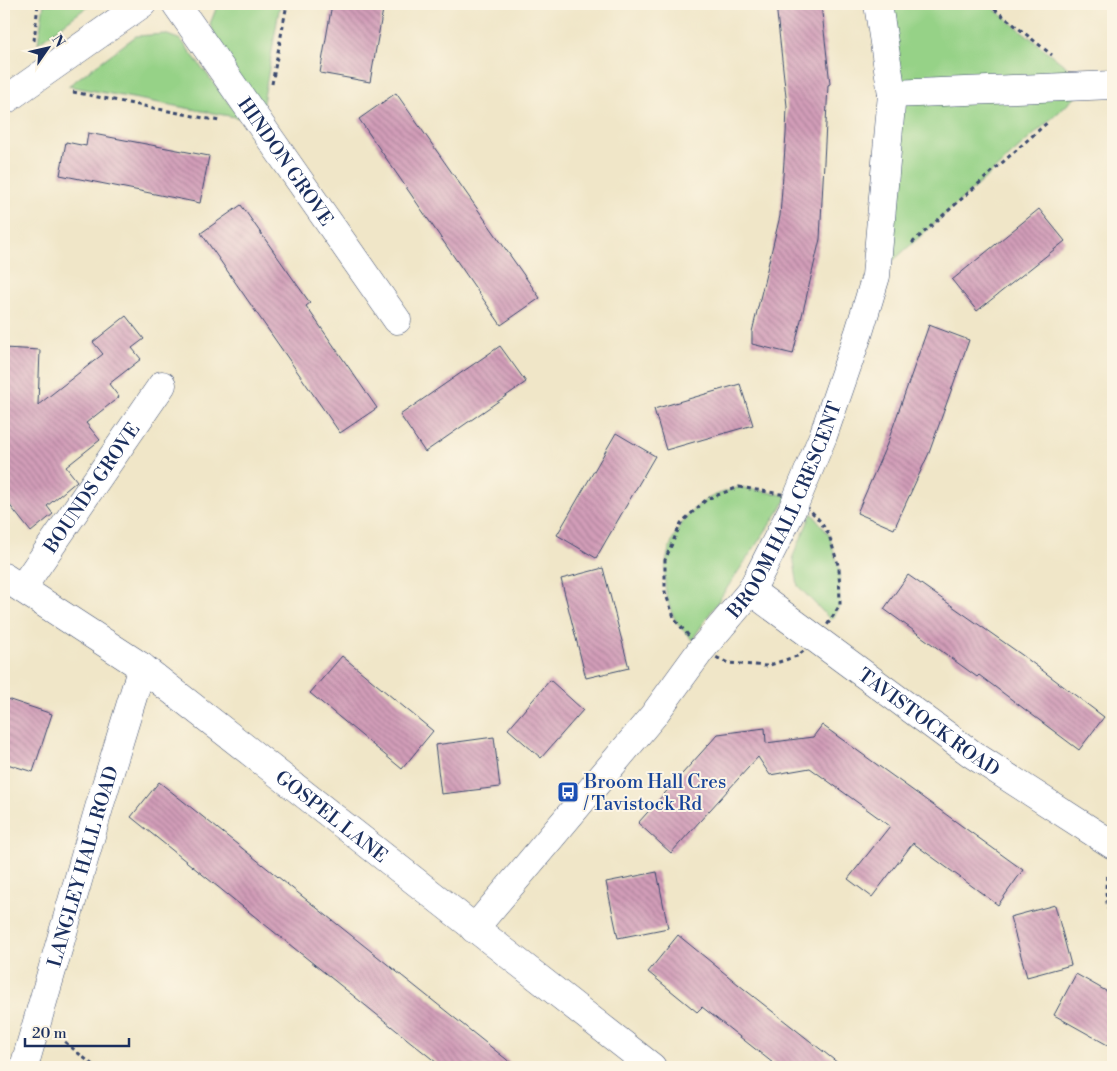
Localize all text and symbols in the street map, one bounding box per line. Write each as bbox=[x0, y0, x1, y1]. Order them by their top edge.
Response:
north arrow bbox=[22, 22, 72, 72]
text: N bbox=[47, 32, 69, 51]
street label: HINDON GROVE bbox=[232, 93, 338, 231]
street label: BROOM HALL CRESCENT bbox=[722, 398, 847, 624]
street label: BOUNDS GROVE bbox=[38, 418, 145, 559]
street label: TAVISTOCK ROAD bbox=[853, 663, 1004, 782]
street label: LANGLEY HALL ROAD bbox=[43, 763, 124, 970]
street label: GOSPEL LANE bbox=[270, 765, 392, 868]
place label: Broom Hall Cres / Tavistock Rd bbox=[583, 770, 726, 816]
bus stop icon: Broom Hall Cres / Tavistock Rd bbox=[556, 780, 580, 804]
scale bar bbox=[25, 1016, 129, 1048]
text: 20 m bbox=[32, 1024, 67, 1043]

